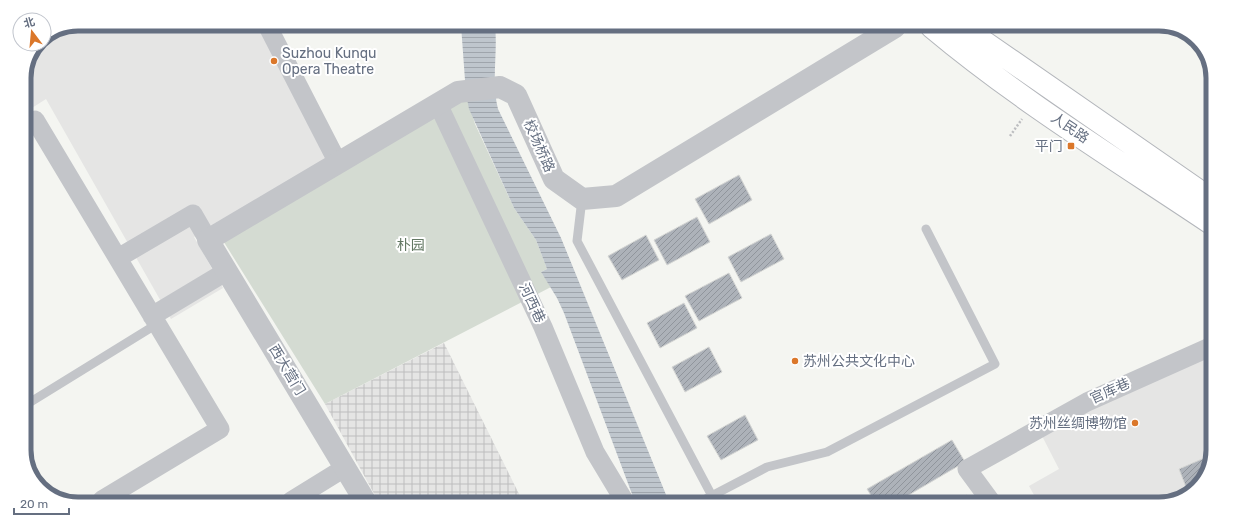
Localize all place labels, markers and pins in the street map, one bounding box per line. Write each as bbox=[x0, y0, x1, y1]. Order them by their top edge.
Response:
place label: Suzhou Kunqu Opera Theatre bbox=[282, 45, 376, 78]
marker: Suzhou Kunqu Opera Theatre bbox=[269, 56, 279, 66]
place label: 平门 bbox=[1035, 138, 1063, 155]
marker: 平门 bbox=[1066, 141, 1076, 151]
place label: 苏州公共文化中心 bbox=[803, 353, 915, 370]
marker: 苏州公共文化中心 bbox=[790, 356, 800, 366]
place label: 苏州丝绸博物馆 bbox=[1029, 415, 1127, 432]
marker: 苏州丝绸博物馆 bbox=[1130, 418, 1140, 428]

